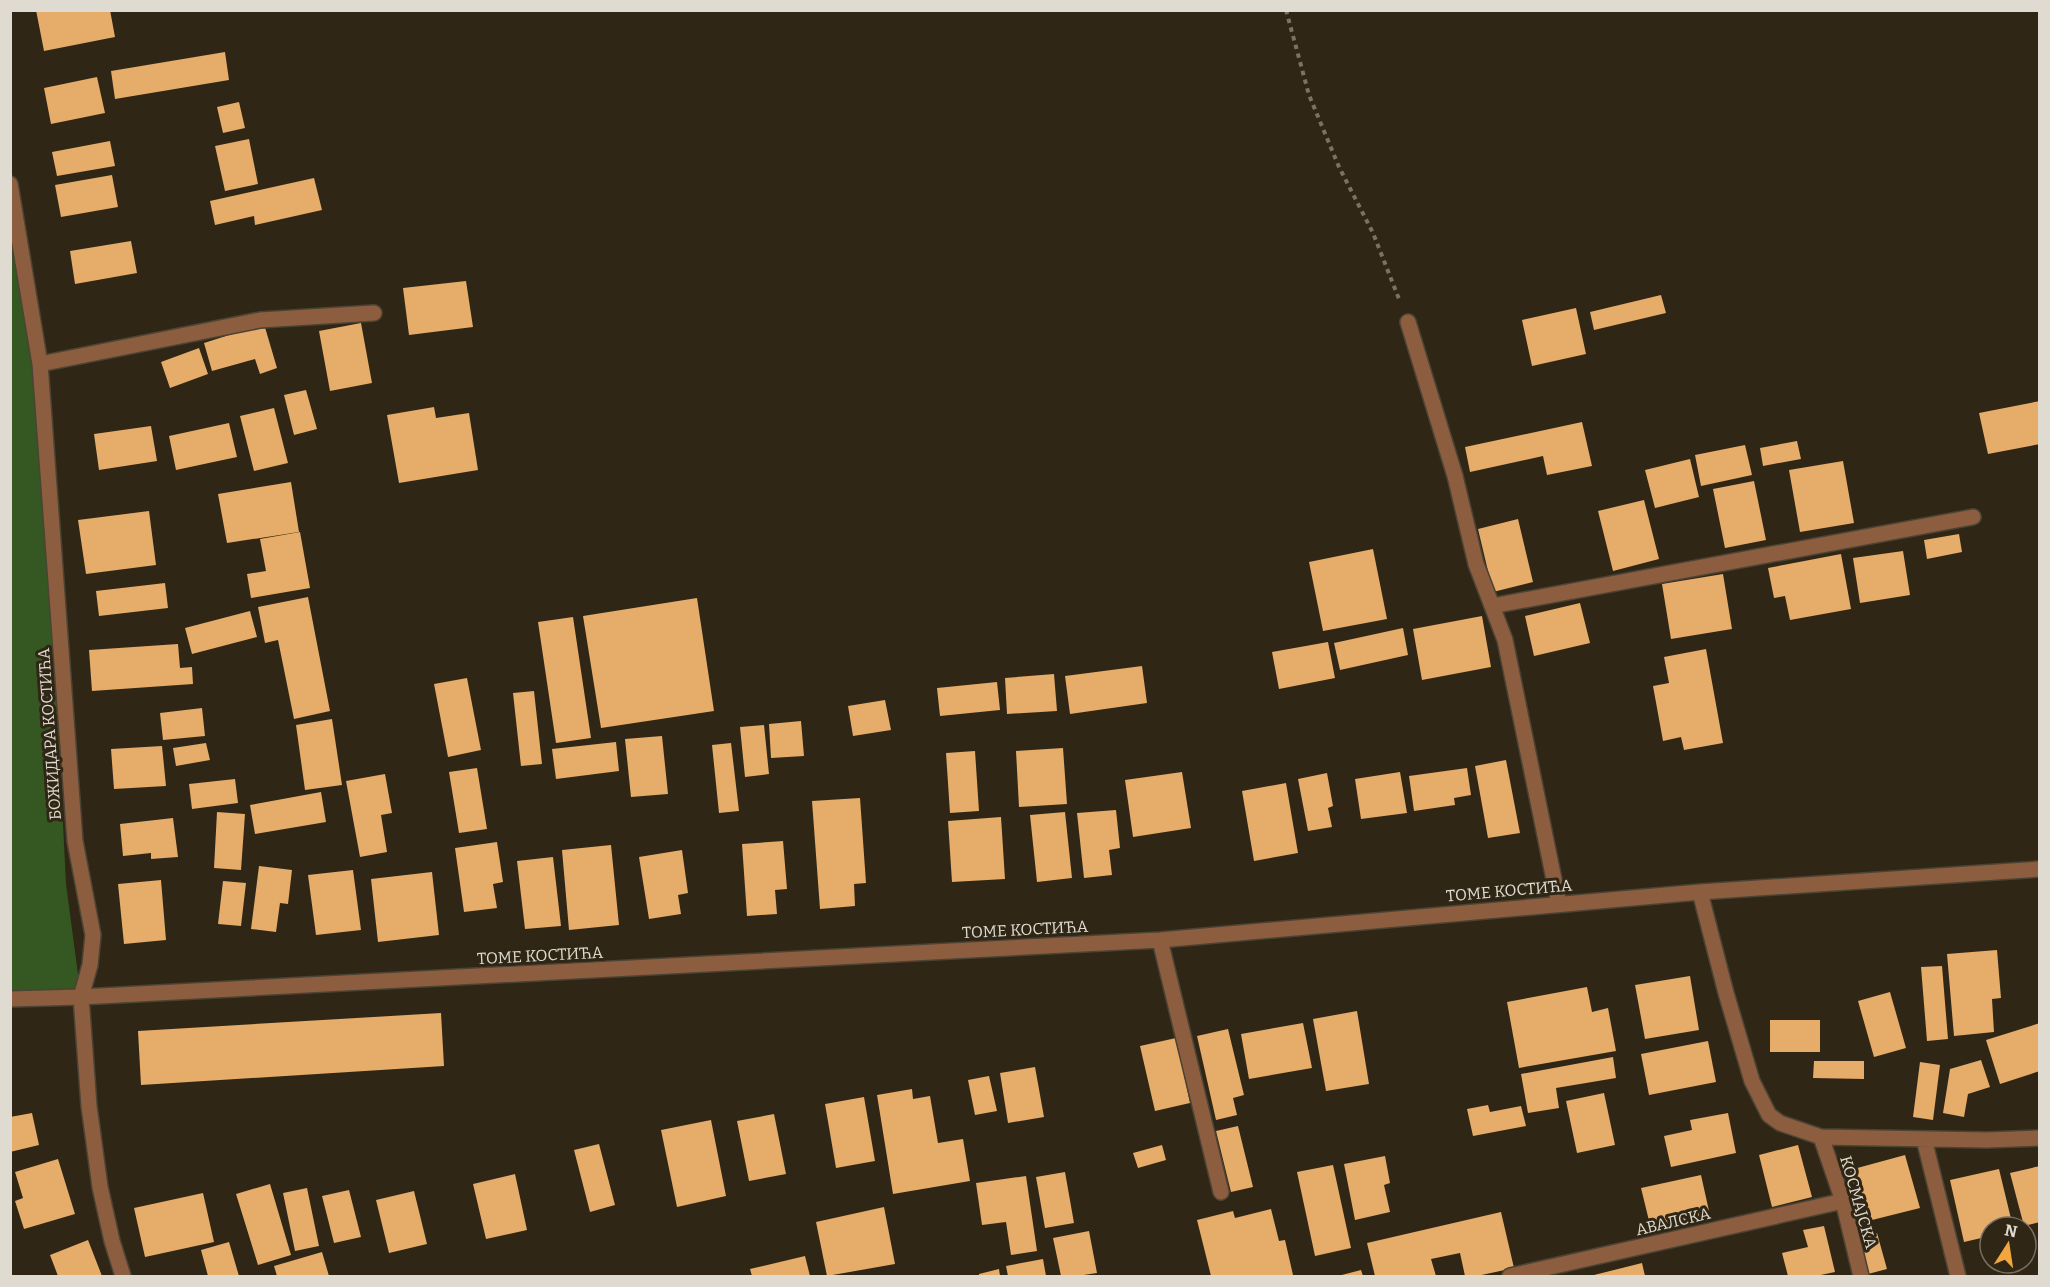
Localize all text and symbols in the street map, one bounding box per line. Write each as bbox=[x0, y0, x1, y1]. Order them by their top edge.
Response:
street label: БОЖИДАРА КОСТИЋА bbox=[34, 647, 65, 820]
street label: ТОМЕ КОСТИЋА bbox=[1445, 875, 1573, 905]
street label: ТОМЕ КОСТИЋА bbox=[961, 917, 1089, 942]
street label: ТОМЕ КОСТИЋА bbox=[476, 943, 604, 968]
street label: КОСМАЈСКА bbox=[1836, 1154, 1881, 1251]
street label: АВАЛСКА bbox=[1634, 1204, 1713, 1239]
north arrow bbox=[1978, 1215, 2038, 1275]
text: N bbox=[2003, 1220, 2019, 1241]

